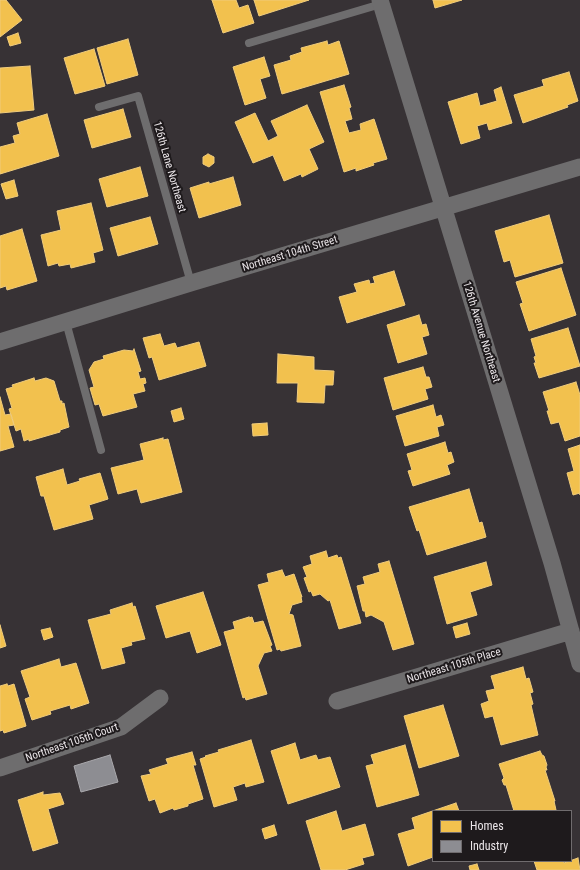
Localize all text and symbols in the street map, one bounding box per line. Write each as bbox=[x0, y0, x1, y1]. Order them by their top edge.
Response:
street label: 126th Lane Northeast bbox=[150, 120, 188, 214]
street label: Northeast 104th Street bbox=[241, 233, 339, 275]
street label: 126th Avenue Northeast bbox=[459, 280, 503, 384]
street label: Northeast 105th Place bbox=[406, 645, 502, 687]
street label: Northeast 105th Court bbox=[24, 721, 120, 765]
legend bbox=[432, 810, 572, 862]
text: Homes bbox=[470, 819, 504, 833]
text: Industry bbox=[470, 839, 508, 853]

